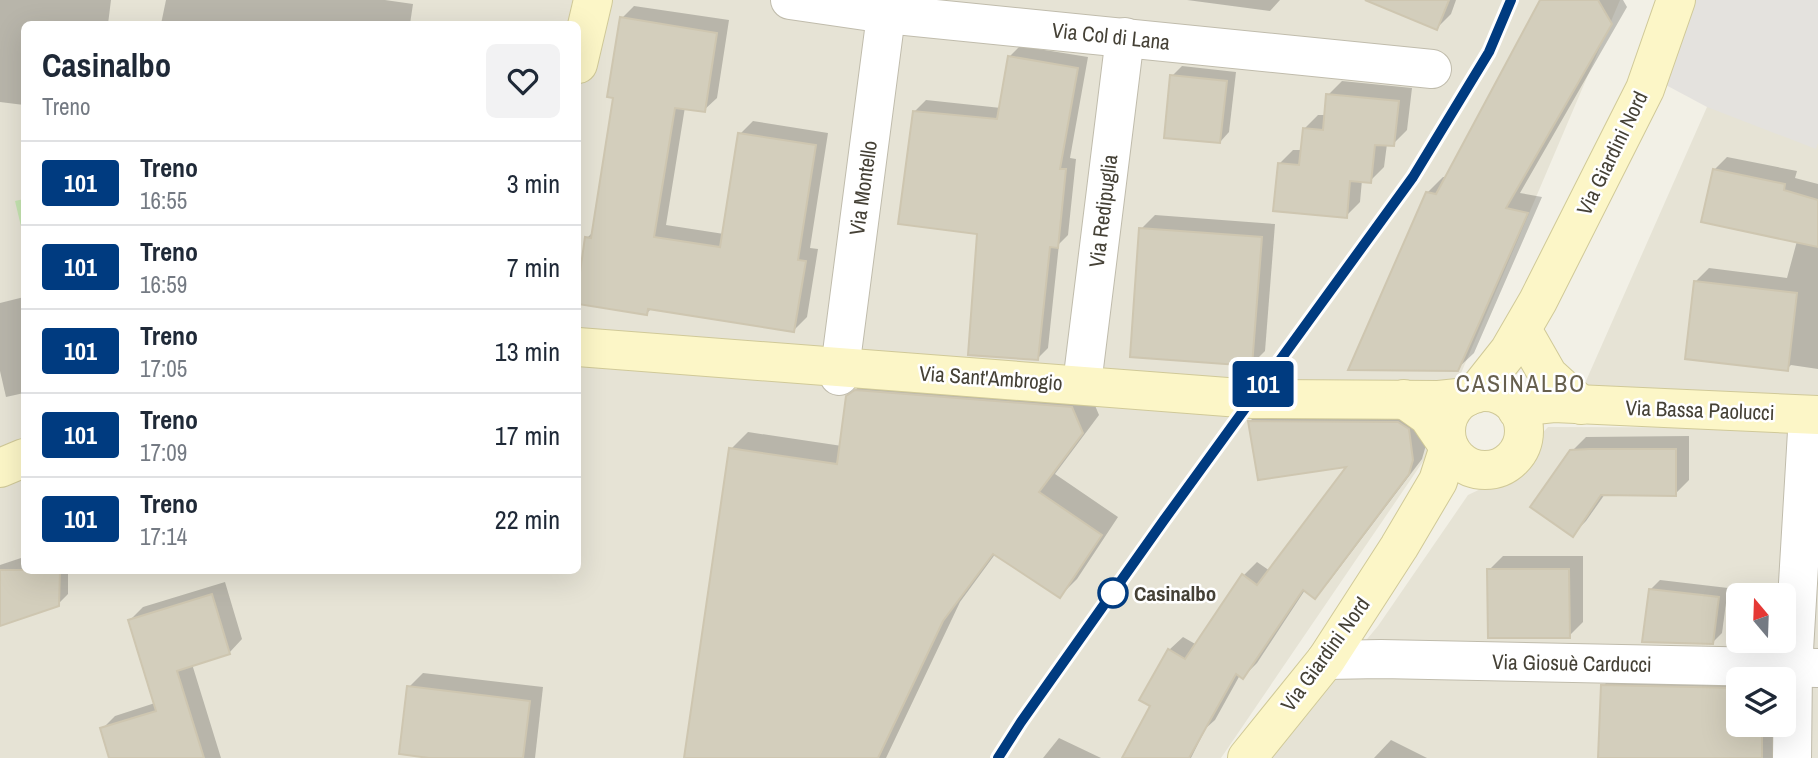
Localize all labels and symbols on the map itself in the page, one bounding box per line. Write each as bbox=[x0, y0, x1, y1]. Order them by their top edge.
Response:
street label: Via Col di Lana bbox=[1051, 15, 1172, 57]
street label: Via Giardini Nord bbox=[1569, 86, 1655, 220]
street label: Via Montello bbox=[842, 139, 884, 237]
street label: Via Redipuglia bbox=[1082, 152, 1124, 269]
street label: Via Sant'Ambrogio bbox=[918, 359, 1064, 397]
line badge: 101 bbox=[1223, 361, 1303, 407]
district label: CASINALBO bbox=[1456, 367, 1586, 399]
street label: Via Bassa Paolucci bbox=[1625, 393, 1775, 427]
marker: Casinalbo bbox=[1098, 578, 1128, 608]
place label: Casinalbo bbox=[1134, 579, 1216, 608]
north arrow bbox=[1726, 583, 1796, 653]
street label: Via Giardini Nord bbox=[1274, 591, 1376, 717]
street label: Via Giosuè Carducci bbox=[1492, 647, 1652, 679]

